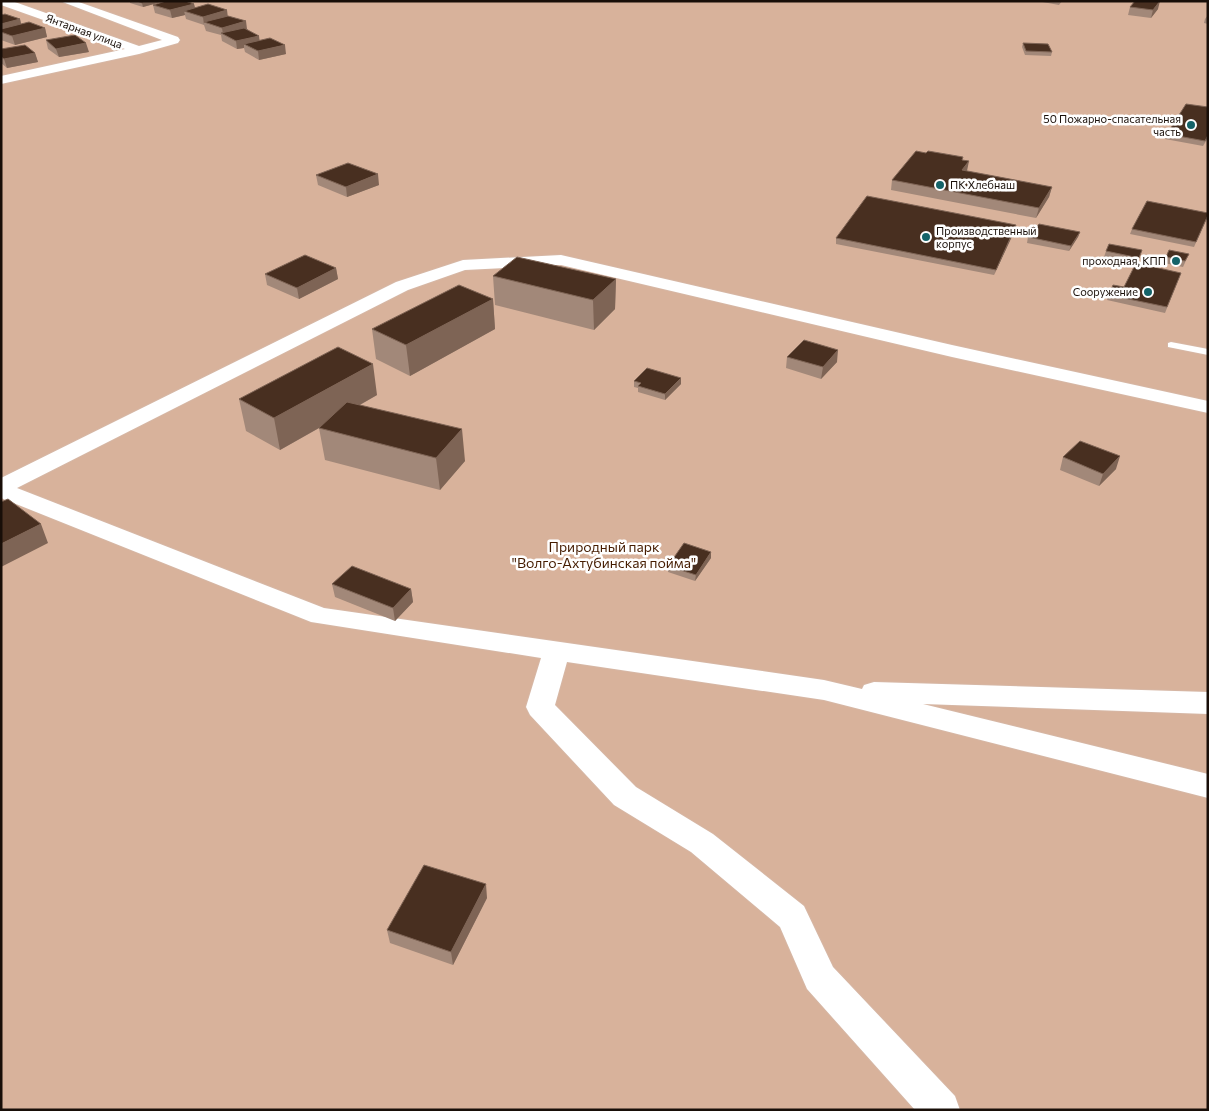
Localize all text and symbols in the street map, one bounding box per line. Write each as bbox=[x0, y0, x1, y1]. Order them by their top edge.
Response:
street label: Янтарная улица bbox=[44, 11, 124, 50]
place label: 50 Пожарно-спасательная часть bbox=[1043, 112, 1181, 138]
marker: 50 Пожарно-спасательная часть bbox=[1185, 119, 1197, 131]
place label: ПК Хлебнаш bbox=[950, 178, 1015, 191]
marker: ПК Хлебнаш bbox=[934, 179, 946, 191]
place label: Производственный корпус bbox=[936, 224, 1037, 250]
marker: Производственный корпус bbox=[920, 231, 932, 243]
place label: проходная, КПП bbox=[1082, 254, 1166, 267]
marker: проходная, КПП bbox=[1170, 255, 1182, 267]
place label: Сооружение bbox=[1073, 285, 1138, 298]
marker: Сооружение bbox=[1142, 286, 1154, 298]
park label: Природный парк "Волго-Ахтубинская пойма" bbox=[512, 538, 696, 571]

